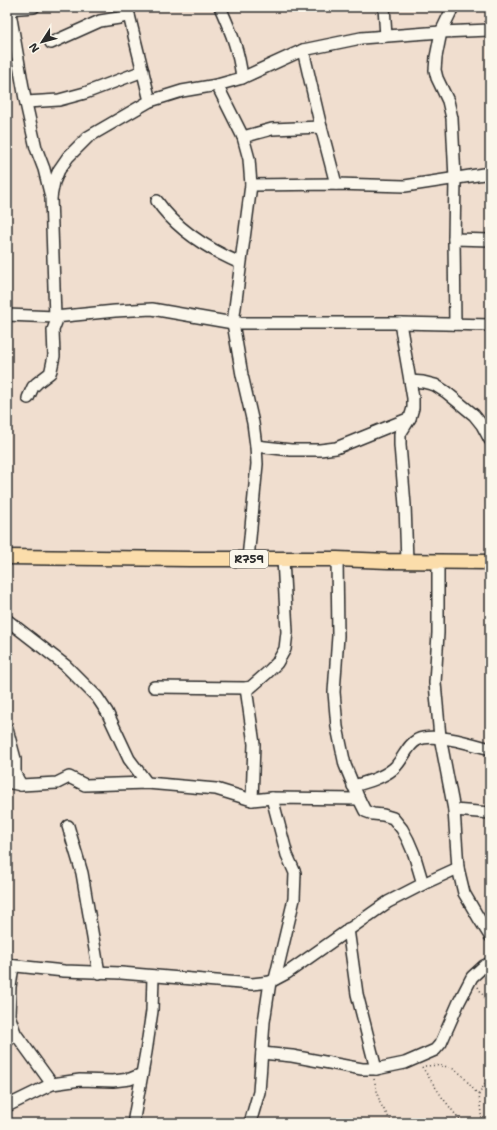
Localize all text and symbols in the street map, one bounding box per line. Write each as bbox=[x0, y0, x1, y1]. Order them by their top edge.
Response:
north arrow bbox=[22, 22, 62, 62]
text: N bbox=[26, 39, 43, 56]
road number: R759 bbox=[230, 550, 268, 568]

